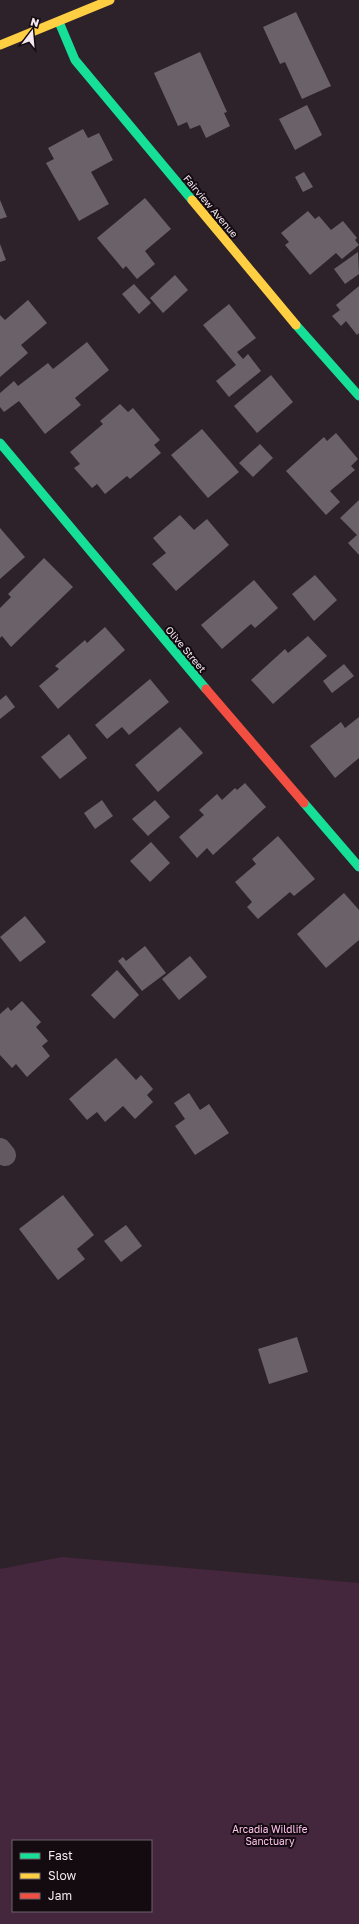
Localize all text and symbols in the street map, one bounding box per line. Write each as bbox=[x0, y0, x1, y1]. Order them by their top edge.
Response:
north arrow bbox=[12, 12, 52, 52]
text: N bbox=[29, 15, 41, 29]
street label: Fairview Avenue bbox=[181, 172, 241, 240]
street label: Olive Street bbox=[163, 623, 209, 675]
park label: Arcadia Wildlife Sanctuary bbox=[232, 1823, 308, 1847]
legend bbox=[12, 1840, 152, 1912]
text: Fast bbox=[48, 1848, 73, 1863]
text: Slow bbox=[48, 1868, 76, 1883]
text: Jam bbox=[48, 1888, 72, 1903]

